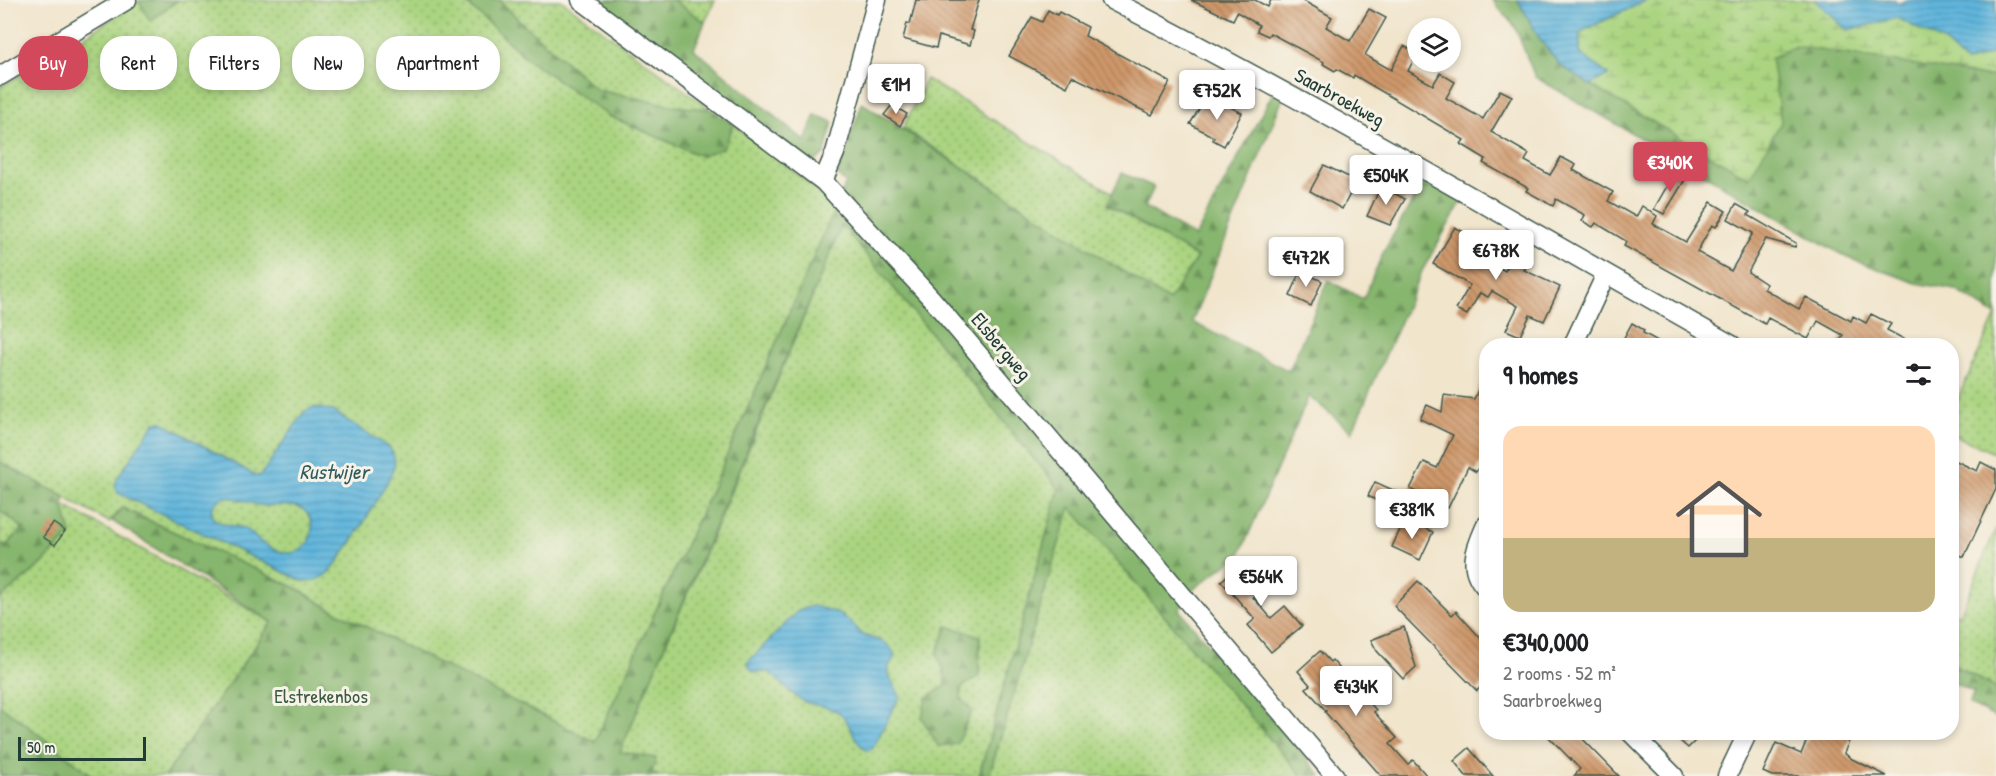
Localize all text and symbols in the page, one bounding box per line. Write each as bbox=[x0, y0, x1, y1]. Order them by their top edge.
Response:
map controls bbox=[1407, 18, 1461, 72]
button: layers bbox=[1407, 18, 1461, 72]
chip: Buy bbox=[18, 36, 88, 90]
chip: Rent bbox=[100, 36, 177, 90]
chip: Filters bbox=[189, 36, 280, 90]
chip: New bbox=[292, 36, 364, 90]
chip: Apartment bbox=[376, 36, 500, 90]
street label: Saarbroekweg bbox=[1290, 61, 1390, 133]
pin: €1M bbox=[867, 64, 925, 115]
text: €1M bbox=[882, 70, 910, 97]
pin: €752K bbox=[1175, 70, 1259, 121]
text: €752K bbox=[1193, 76, 1241, 103]
pin: €340K bbox=[1628, 142, 1712, 193]
text: €340K bbox=[1647, 148, 1693, 175]
pin: €504K bbox=[1344, 155, 1428, 206]
text: €504K bbox=[1364, 161, 1409, 188]
pin: €678K bbox=[1454, 230, 1538, 281]
text: €678K bbox=[1473, 236, 1519, 263]
pin: €472K bbox=[1264, 237, 1348, 288]
text: €472K bbox=[1283, 243, 1329, 270]
street label: Elsbergweg bbox=[966, 306, 1038, 386]
text: 9 homes bbox=[1503, 357, 1578, 392]
icon: filters bbox=[1902, 358, 1935, 391]
water label: Rustwijer bbox=[299, 457, 371, 486]
icon: home bbox=[1665, 465, 1773, 573]
pin: €381K bbox=[1370, 489, 1454, 540]
text: €381K bbox=[1390, 495, 1434, 522]
pin: €564K bbox=[1219, 556, 1303, 607]
text: €564K bbox=[1239, 562, 1283, 589]
text: €340,000 bbox=[1503, 624, 1589, 659]
text: 2 rooms · 52 m² bbox=[1503, 659, 1616, 686]
pin: €434K bbox=[1314, 666, 1398, 717]
text: €434K bbox=[1334, 672, 1378, 699]
park label: Elstrekenbos bbox=[274, 682, 368, 709]
text: Saarbroekweg bbox=[1503, 686, 1602, 713]
scale bar bbox=[18, 734, 146, 762]
text: 50 m bbox=[27, 736, 56, 758]

